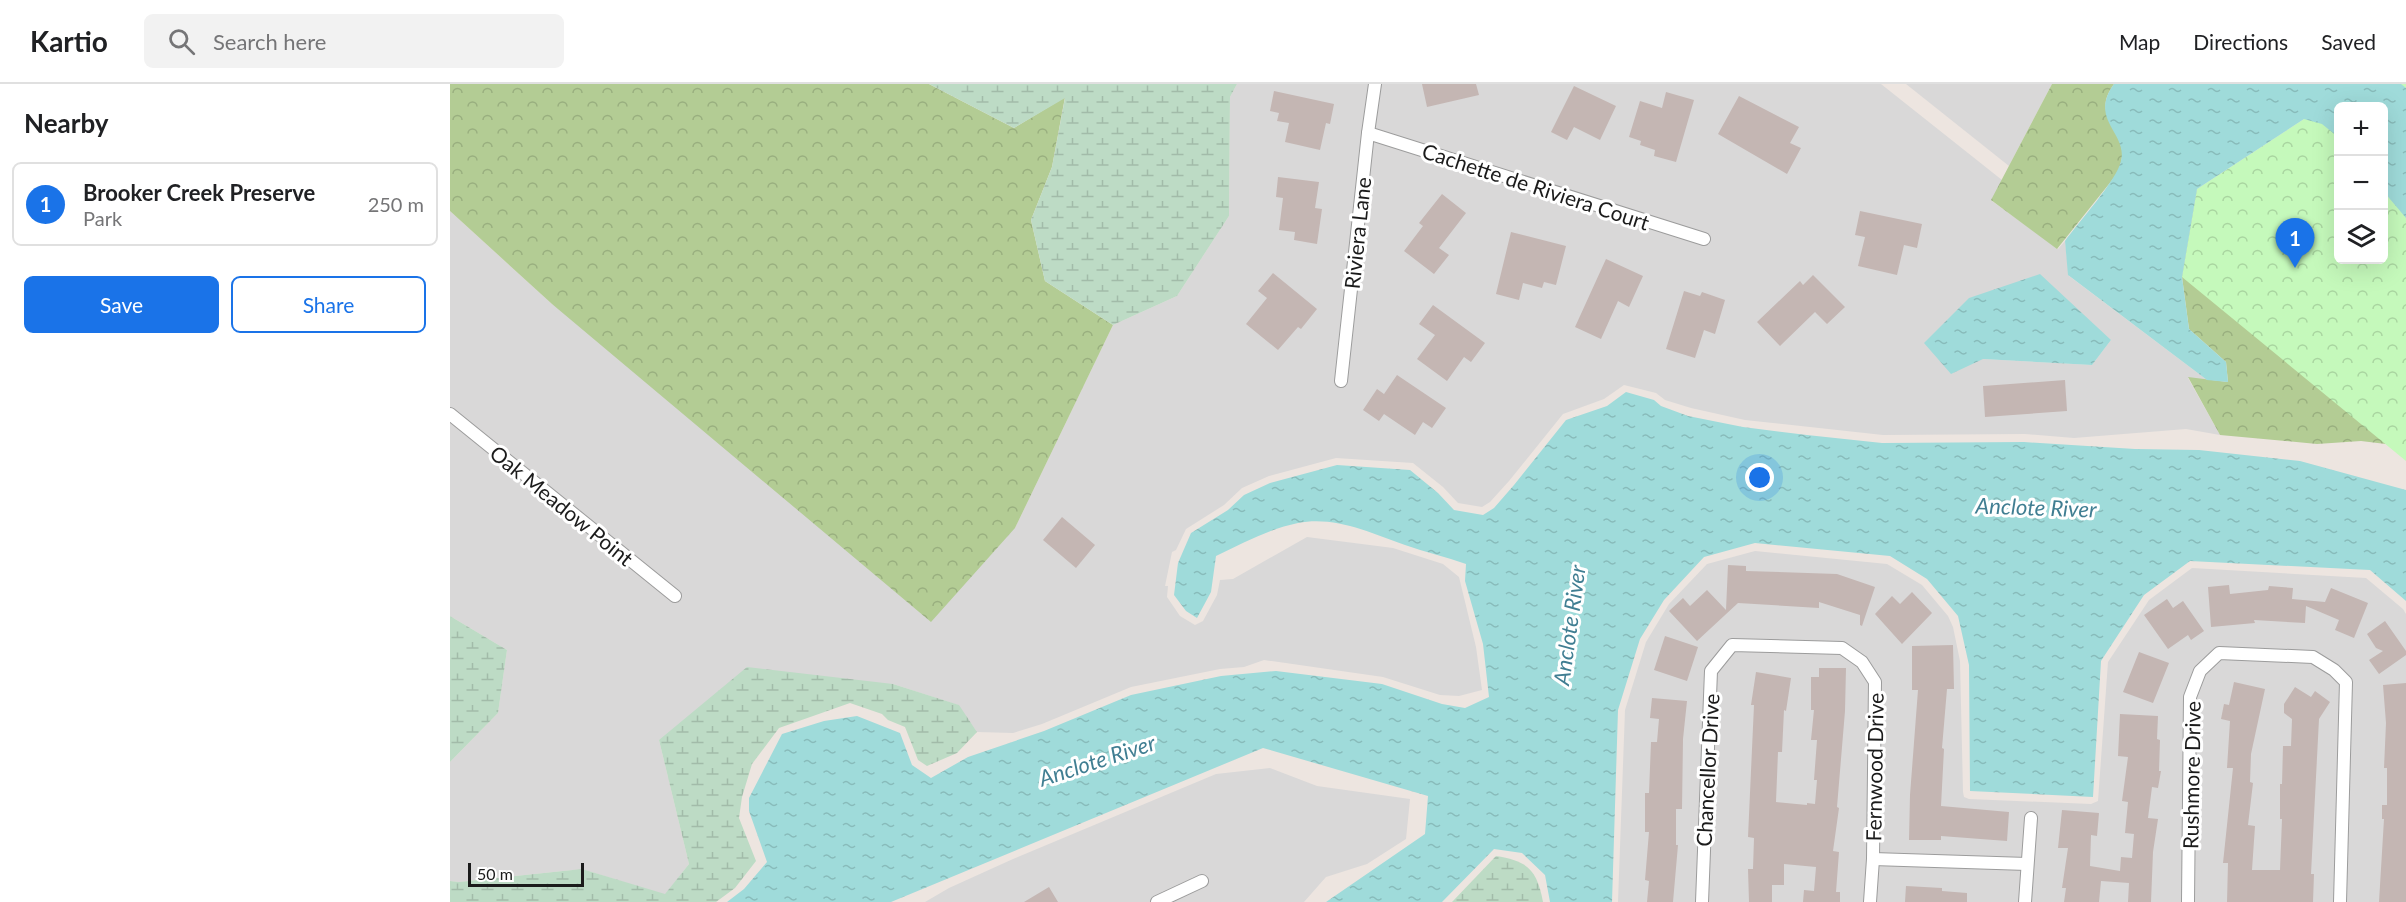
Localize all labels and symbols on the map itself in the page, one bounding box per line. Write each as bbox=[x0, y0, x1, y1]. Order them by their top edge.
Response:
street label: Cachette de Riviera Court bbox=[1419, 137, 1653, 235]
street label: Riviera Lane bbox=[1339, 176, 1375, 290]
pin: 1 bbox=[2276, 218, 2314, 268]
street label: Oak Meadow Point bbox=[485, 440, 639, 571]
your location bbox=[1745, 463, 1774, 492]
water label: Anclote River bbox=[1974, 491, 2097, 523]
water label: Anclote River bbox=[1547, 563, 1591, 688]
street label: Fernwood Drive bbox=[1860, 692, 1888, 842]
street label: Chancellor Drive bbox=[1691, 693, 1723, 847]
street label: Rushmore Drive bbox=[2177, 701, 2205, 849]
water label: Anclote River bbox=[1034, 728, 1159, 792]
scale bar bbox=[468, 860, 584, 888]

